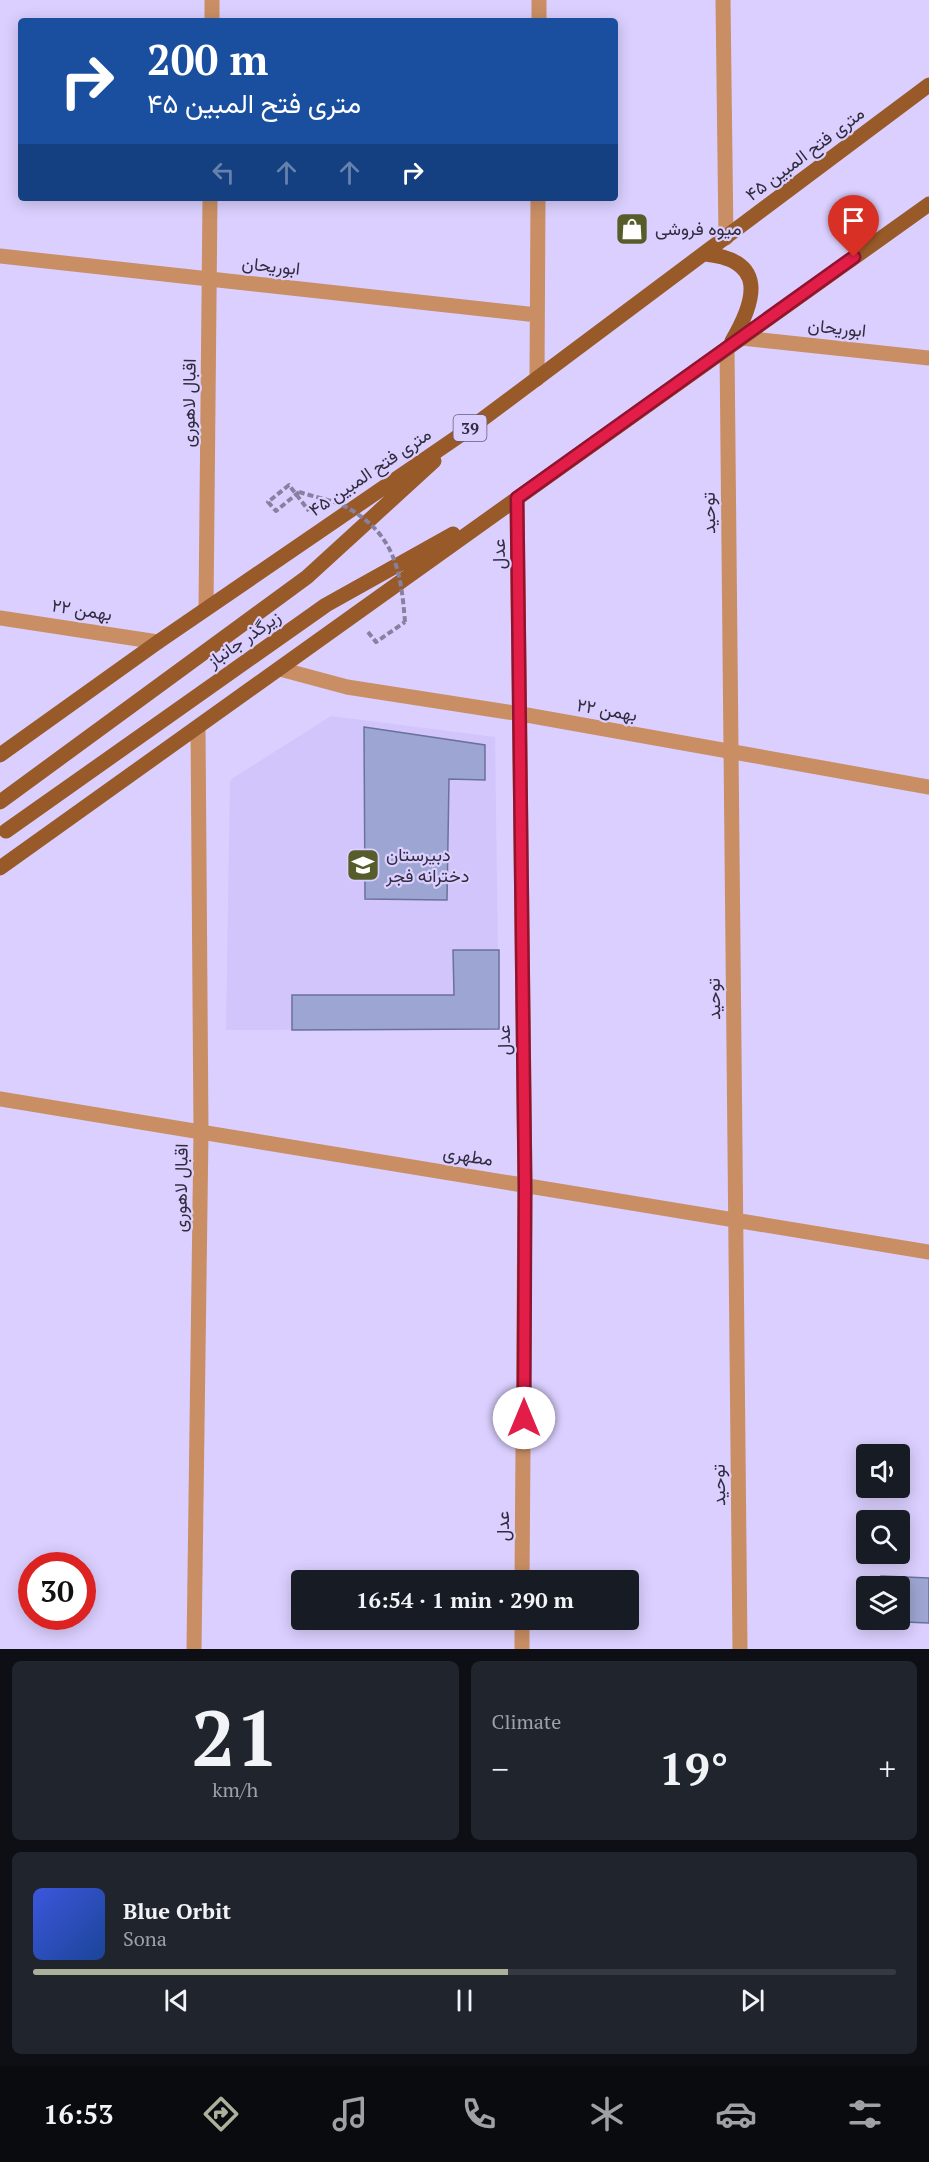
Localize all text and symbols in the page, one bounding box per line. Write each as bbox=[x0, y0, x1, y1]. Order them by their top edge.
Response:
text: 200 m bbox=[147, 31, 268, 87]
icon: right bbox=[48, 42, 126, 120]
text: ۴۵ متری فتح المبین bbox=[147, 85, 361, 121]
street label: ۴۵ متری فتح المبین bbox=[740, 101, 869, 207]
icon: left bbox=[207, 156, 240, 189]
icon: ahead bbox=[270, 156, 303, 189]
icon: ahead bbox=[333, 156, 366, 189]
icon: right bbox=[396, 156, 429, 189]
pin bbox=[828, 195, 879, 257]
icon: arrive bbox=[837, 204, 870, 237]
shop icon: میوه فروشی bbox=[614, 211, 650, 247]
place label: میوه فروشی bbox=[655, 216, 742, 240]
street label: ابوریحان bbox=[241, 250, 301, 280]
street label: ابوریحان bbox=[807, 312, 867, 342]
street label: اقبال لاهوری bbox=[175, 358, 201, 448]
road number: 39 bbox=[454, 415, 486, 441]
street label: ۴۵ متری فتح المبین bbox=[304, 421, 436, 522]
street label: توحید bbox=[696, 492, 720, 534]
street label: عدل bbox=[486, 539, 510, 569]
street label: ۲۲ بهمن bbox=[50, 592, 114, 626]
street label: زیرگذر جانباز bbox=[201, 604, 285, 673]
street label: ۲۲ بهمن bbox=[575, 692, 639, 726]
place label: دبیرستان دخترانه فجر bbox=[385, 842, 469, 887]
school or university icon: دبیرستان دخترانه فجر bbox=[345, 847, 381, 883]
street label: توحید bbox=[701, 978, 725, 1020]
street label: عدل bbox=[491, 1025, 515, 1055]
street label: مطهری bbox=[441, 1139, 495, 1171]
street label: اقبال لاهوری bbox=[167, 1143, 193, 1233]
position arrow bbox=[492, 1386, 556, 1450]
map controls bbox=[856, 1444, 910, 1630]
button: sound bbox=[856, 1444, 910, 1498]
street label: توحید bbox=[706, 1464, 730, 1506]
button: search bbox=[856, 1510, 910, 1564]
street label: عدل bbox=[490, 1511, 514, 1541]
speed limit sign: 30 bbox=[18, 1552, 96, 1630]
button: layers bbox=[856, 1576, 910, 1630]
text: 16:54 · 1 min · 290 m bbox=[356, 1585, 574, 1614]
text: 21 bbox=[191, 1685, 279, 1788]
text: Climate bbox=[492, 1708, 561, 1735]
text: 19° bbox=[659, 1738, 728, 1798]
text: − bbox=[492, 1747, 509, 1790]
text: + bbox=[878, 1747, 896, 1790]
text: km/h bbox=[212, 1776, 258, 1803]
text: Blue Orbit bbox=[123, 1896, 231, 1925]
text: Sona bbox=[123, 1925, 167, 1952]
icon: previous bbox=[160, 1984, 193, 2017]
icon: pause bbox=[448, 1984, 481, 2017]
icon: next bbox=[736, 1984, 769, 2017]
icon: directions bbox=[200, 2093, 242, 2135]
icon: music bbox=[329, 2093, 371, 2135]
icon: phone bbox=[458, 2093, 500, 2135]
icon: climate bbox=[586, 2093, 628, 2135]
icon: car bbox=[715, 2093, 757, 2135]
icon: filters bbox=[844, 2093, 886, 2135]
text: 16:53 bbox=[43, 2096, 114, 2132]

